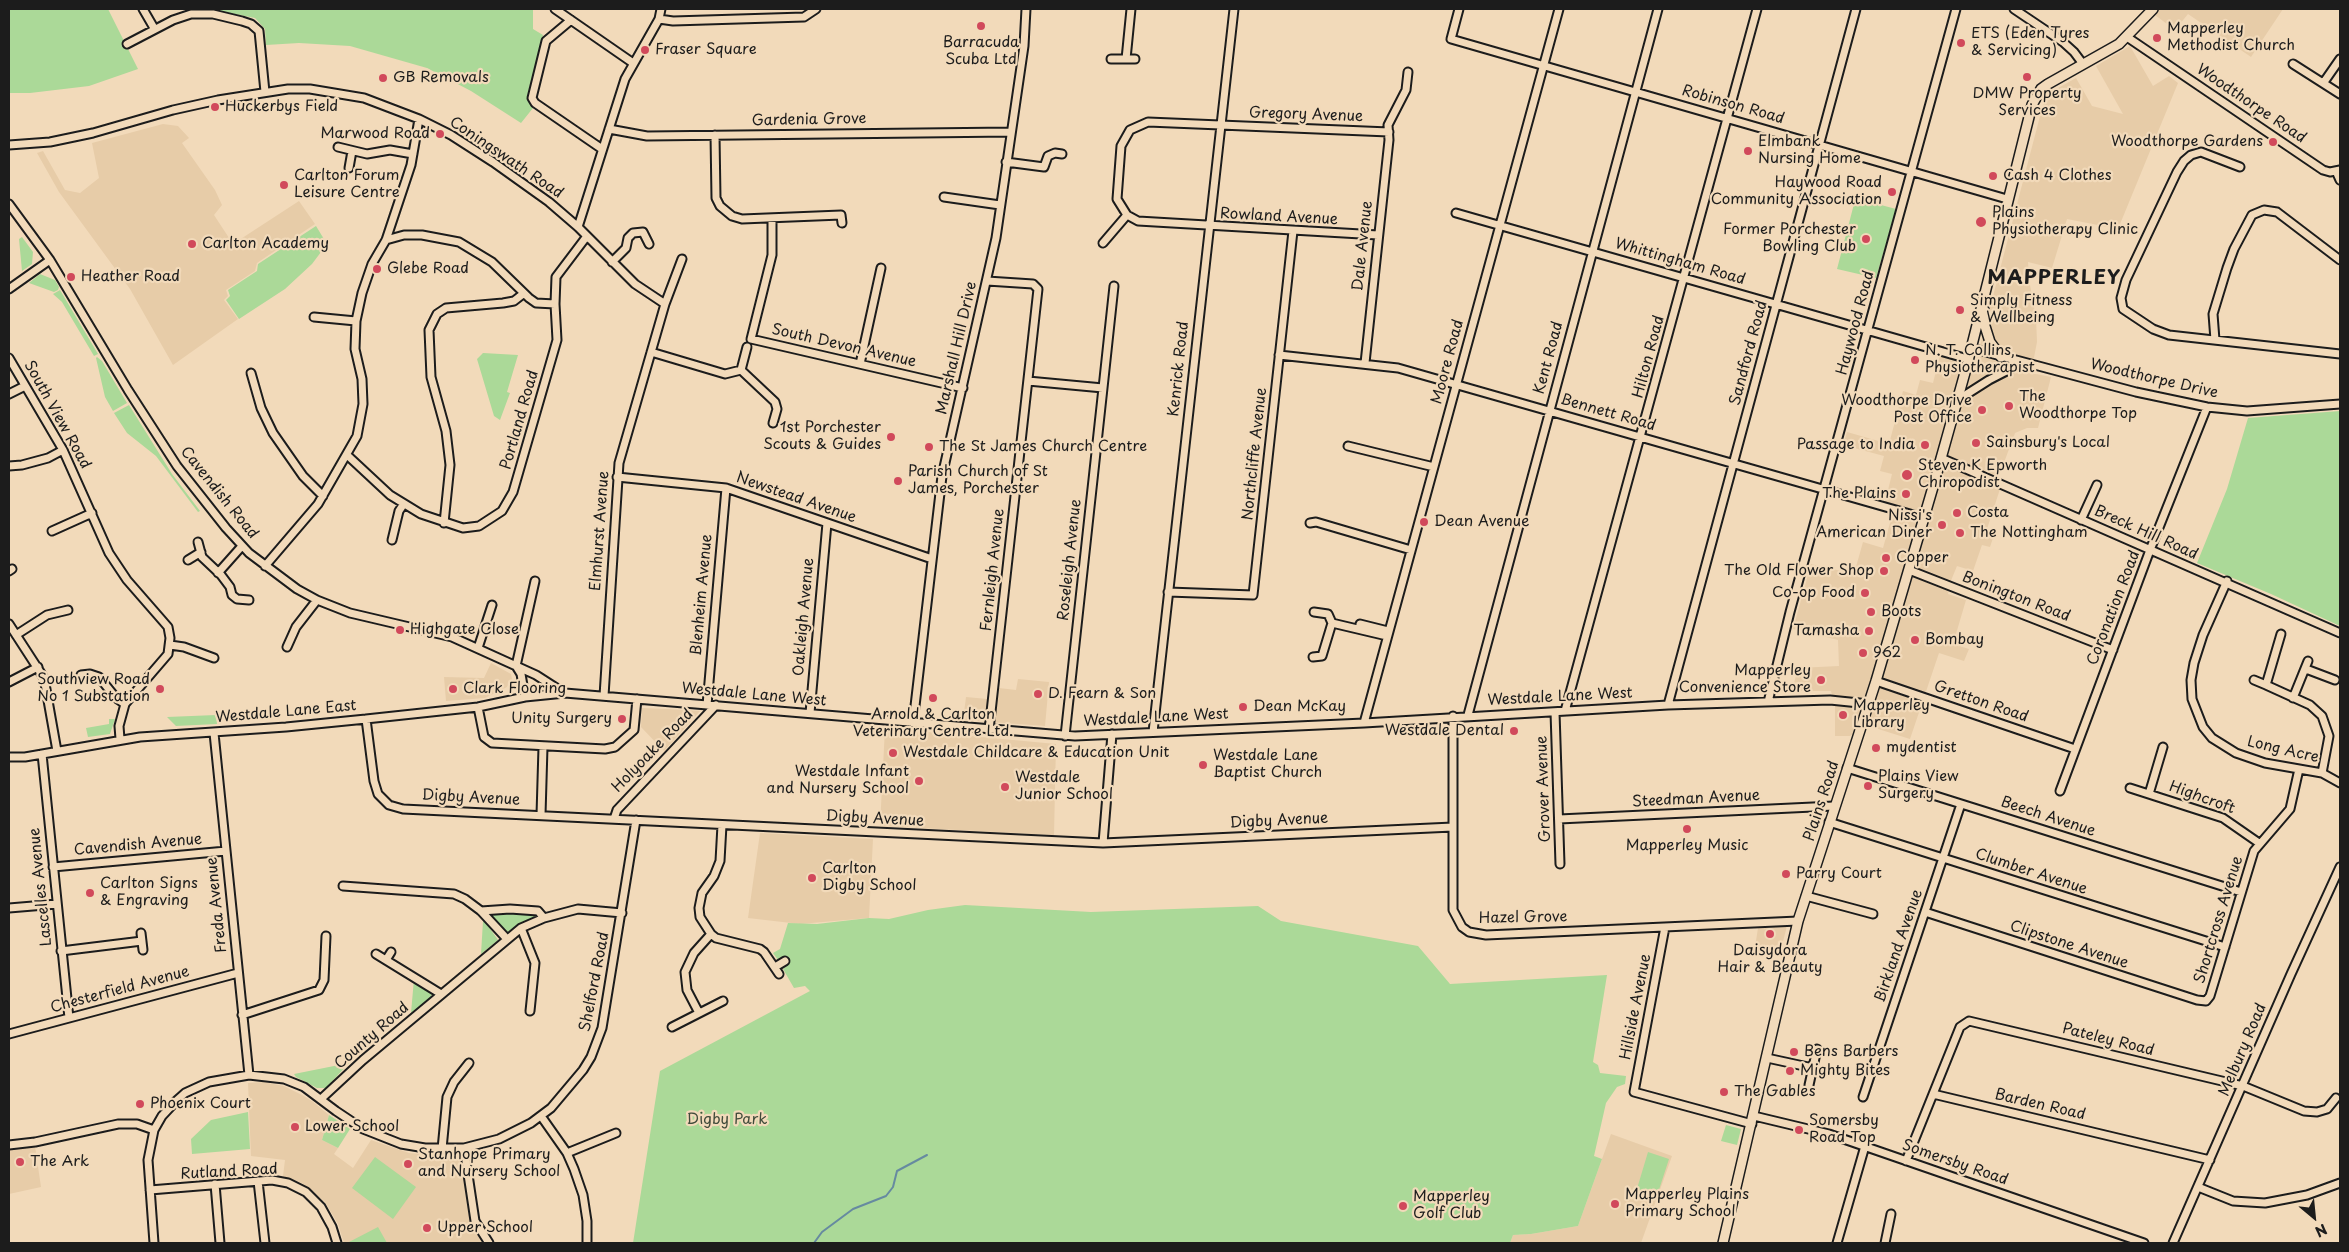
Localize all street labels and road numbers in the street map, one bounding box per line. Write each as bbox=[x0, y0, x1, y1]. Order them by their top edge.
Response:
street label: Woodthorpe Road bbox=[2193, 61, 2309, 147]
street label: Robinson Road bbox=[1680, 82, 1786, 128]
street label: Gregory Avenue bbox=[1249, 104, 1363, 126]
street label: Gardenia Grove bbox=[751, 110, 867, 130]
street label: Coningswath Road bbox=[446, 113, 566, 203]
street label: Dale Avenue bbox=[1349, 200, 1377, 292]
street label: Rowland Avenue bbox=[1220, 205, 1338, 229]
street label: Whittingham Road bbox=[1613, 235, 1747, 289]
street label: Haywood Road bbox=[1833, 269, 1879, 377]
street label: Marshall Hill Drive bbox=[933, 280, 981, 416]
street label: Sandford Road bbox=[1726, 299, 1772, 407]
street label: Hilton Road bbox=[1629, 314, 1669, 400]
street label: Moore Road bbox=[1428, 318, 1468, 406]
street label: Kenrick Road bbox=[1165, 320, 1193, 418]
street label: Kent Road bbox=[1531, 320, 1567, 396]
street label: South Devon Avenue bbox=[770, 321, 918, 371]
street label: Woodthorpe Drive bbox=[2088, 356, 2220, 402]
street label: South View Road bbox=[20, 358, 94, 472]
street label: Portland Road bbox=[497, 368, 543, 472]
street label: Northcliffe Avenue bbox=[1239, 387, 1271, 521]
street label: Bennett Road bbox=[1558, 391, 1658, 435]
street label: Cavendish Road bbox=[176, 443, 262, 543]
street label: Newstead Avenue bbox=[733, 469, 859, 527]
street label: Elmhurst Avenue bbox=[587, 470, 613, 592]
street label: Roseleigh Avenue bbox=[1055, 498, 1085, 622]
street label: Breck Hill Road bbox=[2091, 502, 2201, 564]
street label: Fernleigh Avenue bbox=[978, 508, 1008, 632]
street label: Blenheim Avenue bbox=[688, 533, 716, 657]
street label: Coronation Road bbox=[2084, 548, 2144, 668]
street label: Oakleigh Avenue bbox=[790, 557, 818, 677]
street label: Bonington Road bbox=[1959, 568, 2073, 626]
street label: Gretton Road bbox=[1931, 677, 2031, 727]
street label: Westdale Lane West bbox=[681, 680, 827, 710]
street label: Westdale Lane West bbox=[1487, 684, 1633, 710]
street label: Westdale Lane East bbox=[215, 697, 357, 727]
street label: Westdale Lane West bbox=[1083, 705, 1229, 731]
street label: Holyoake Road bbox=[609, 706, 697, 796]
street label: Long Acre bbox=[2245, 733, 2321, 767]
street label: Grover Avenue bbox=[1533, 735, 1555, 843]
street label: Plains Road bbox=[1801, 759, 1843, 843]
street label: Highcroft bbox=[2167, 778, 2237, 818]
street label: Digby Avenue bbox=[421, 786, 521, 810]
street label: Steedman Avenue bbox=[1632, 787, 1760, 811]
street label: Beech Avenue bbox=[1998, 793, 2098, 841]
street label: Digby Avenue bbox=[825, 807, 925, 831]
street label: Digby Avenue bbox=[1229, 809, 1329, 833]
street label: Lascelles Avenue bbox=[26, 827, 56, 947]
street label: Cavendish Avenue bbox=[73, 830, 203, 860]
street label: Clumber Avenue bbox=[1973, 845, 2089, 899]
street label: Shortcross Avenue bbox=[2191, 854, 2247, 986]
street label: Freda Avenue bbox=[203, 856, 231, 954]
street label: Birkland Avenue bbox=[1871, 887, 1927, 1005]
street label: Hazel Grove bbox=[1479, 908, 1567, 928]
street label: Clipstone Avenue bbox=[2007, 917, 2131, 973]
street label: Shelford Road bbox=[576, 930, 614, 1034]
street label: Hillside Avenue bbox=[1617, 953, 1655, 1061]
street label: Chesterfield Avenue bbox=[48, 963, 192, 1017]
street label: County Road bbox=[331, 999, 413, 1073]
street label: Melbury Road bbox=[2215, 1001, 2271, 1099]
street label: Pateley Road bbox=[2060, 1020, 2156, 1060]
street label: Barden Road bbox=[1993, 1086, 2087, 1124]
street label: Somersby Road bbox=[1900, 1136, 2010, 1190]
street label: Rutland Road bbox=[180, 1160, 278, 1184]

